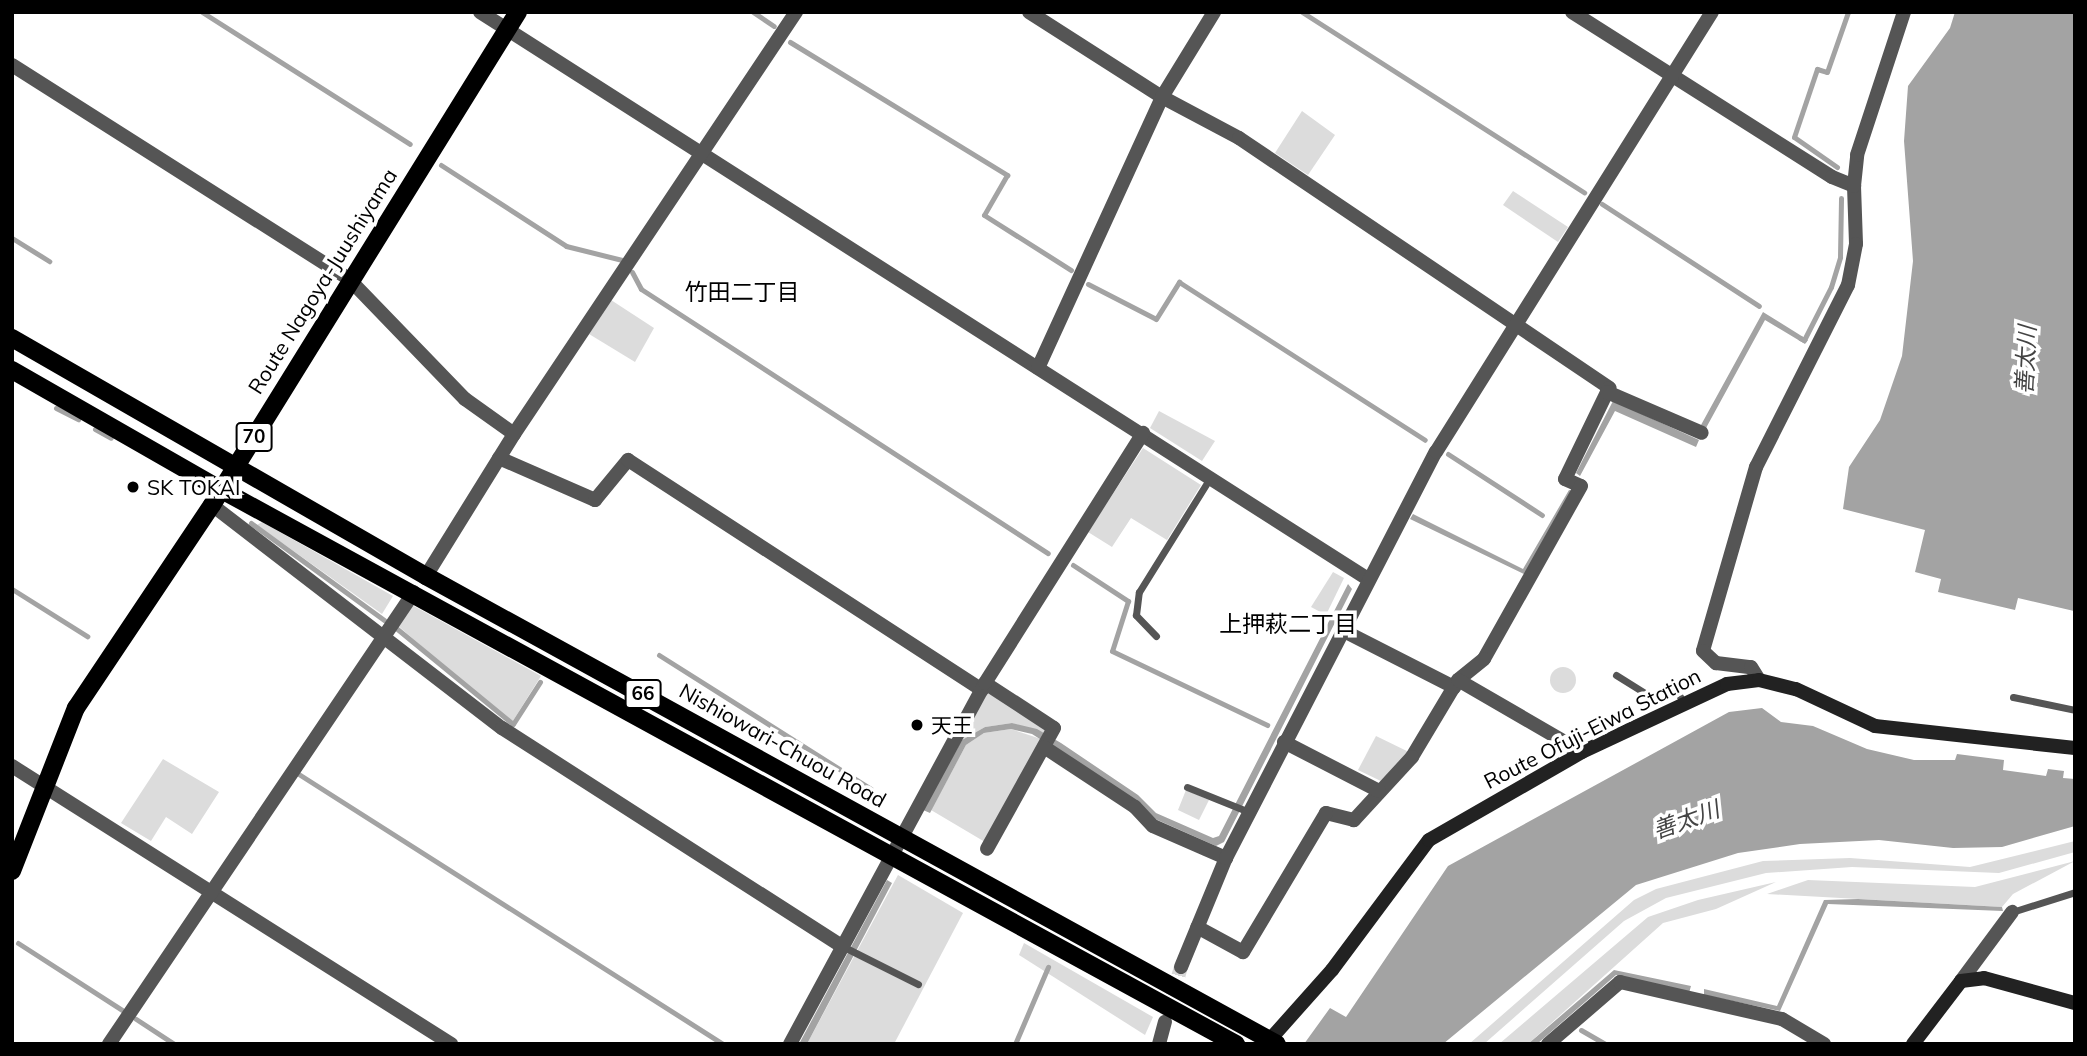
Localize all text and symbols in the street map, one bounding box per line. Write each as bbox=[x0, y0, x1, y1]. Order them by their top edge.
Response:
street label: Route Nagoya-Juushiyama bbox=[242, 164, 402, 398]
district label: 竹田二丁目 bbox=[685, 278, 799, 306]
water label: 善太川 bbox=[2010, 325, 2042, 395]
road number: 70 bbox=[235, 422, 273, 452]
place label: SK TOKAI bbox=[147, 474, 240, 500]
marker: SK TOKAI bbox=[125, 479, 141, 495]
district label: 上押萩二丁目 bbox=[1219, 610, 1357, 638]
street label: Route Ofuji-Eiwa Station bbox=[1479, 662, 1705, 794]
road number: 66 bbox=[624, 678, 662, 709]
street label: Nishiowari-Chuou Road bbox=[675, 678, 891, 812]
place label: 天王 bbox=[931, 712, 973, 738]
marker: 天王 bbox=[909, 717, 925, 733]
water label: 善太川 bbox=[1649, 795, 1723, 845]

